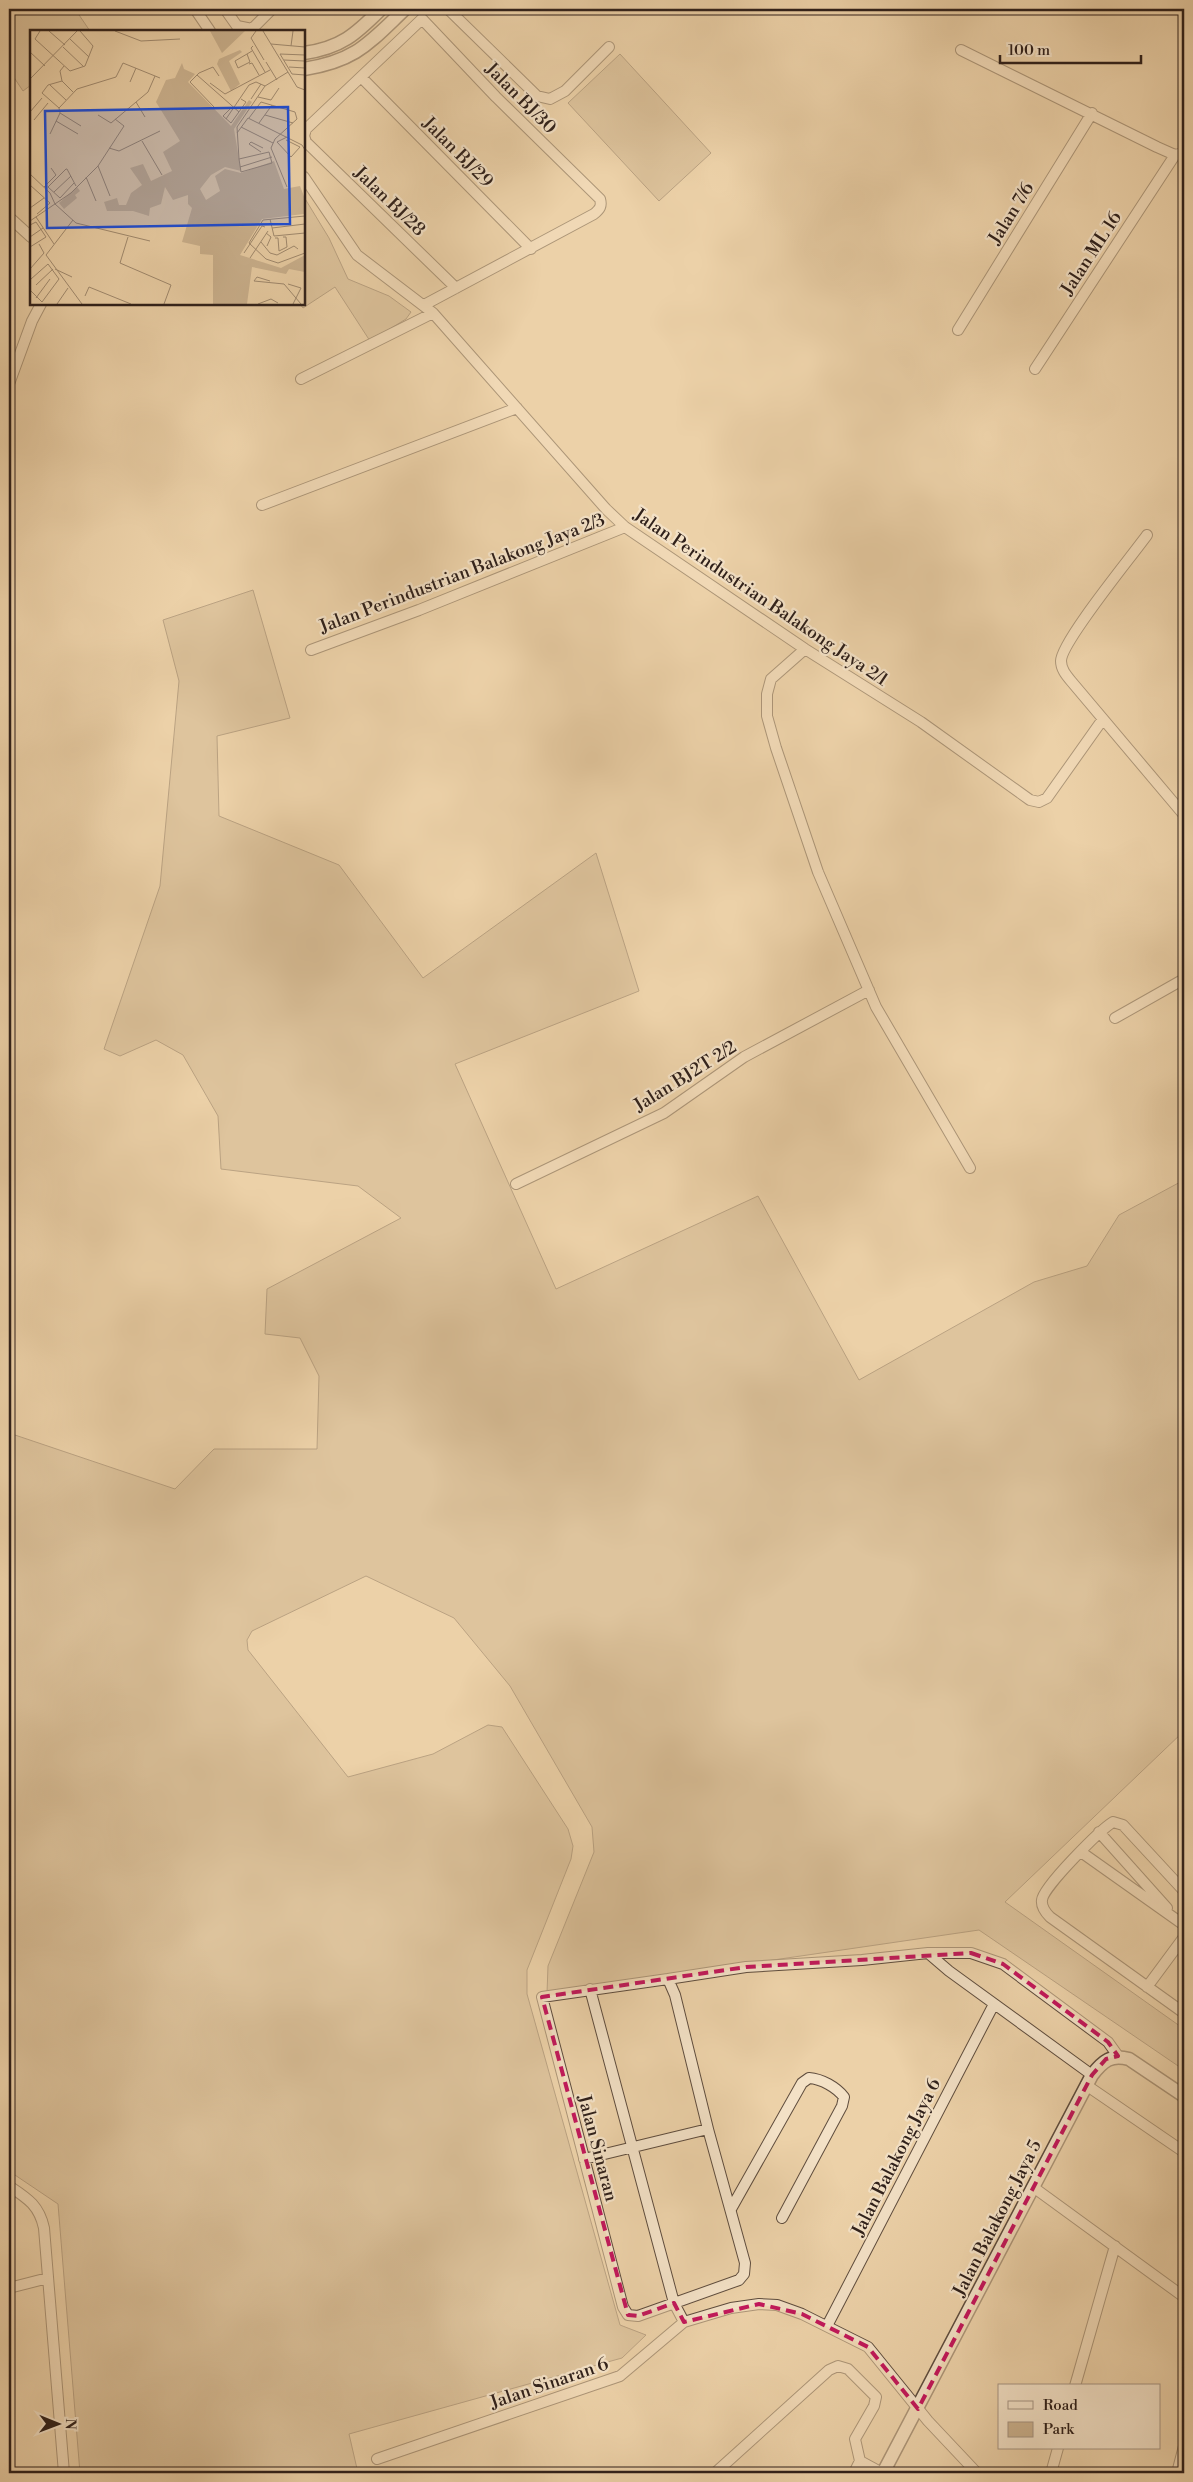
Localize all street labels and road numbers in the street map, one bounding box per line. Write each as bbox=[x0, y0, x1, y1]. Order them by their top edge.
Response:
street label: Jalan BJ/30 bbox=[479, 57, 561, 139]
street label: Jalan BJ/29 bbox=[417, 111, 498, 193]
street label: Jalan BJ/28 bbox=[348, 161, 430, 241]
street label: Jalan 7/6 bbox=[983, 178, 1040, 249]
street label: Jalan ML 16 bbox=[1055, 207, 1127, 300]
street label: Jalan Perindustrian Balakong Jaya 2/1 bbox=[628, 503, 893, 692]
street label: Jalan Perindustrian Balakong Jaya 2/3 bbox=[315, 508, 608, 639]
street label: Jalan BJ2T 2/2 bbox=[629, 1036, 741, 1118]
street label: Jalan Balakong Jaya 6 bbox=[846, 2074, 946, 2241]
street label: Jalan Sinaran bbox=[572, 2091, 623, 2204]
street label: Jalan Balakong Jaya 5 bbox=[948, 2136, 1047, 2301]
street label: Jalan Sinaran 6 bbox=[486, 2352, 612, 2415]

